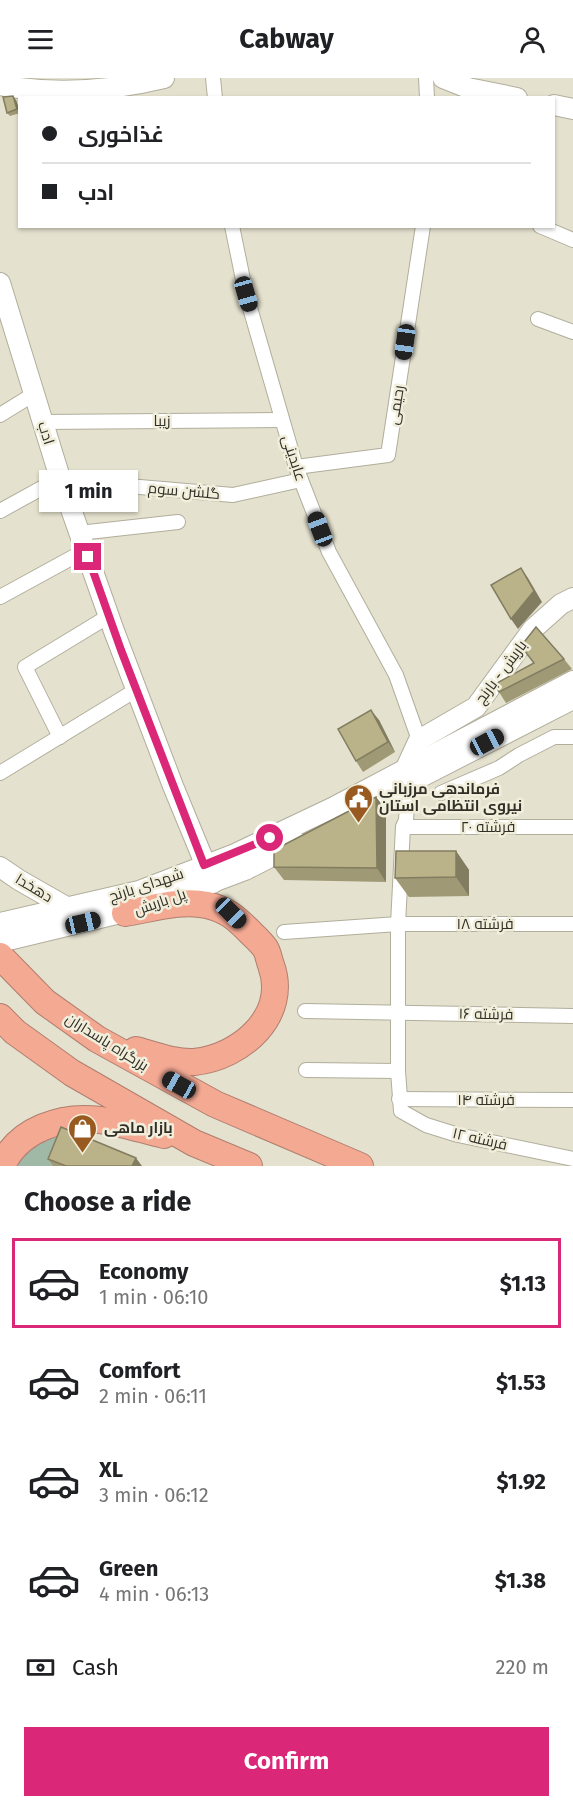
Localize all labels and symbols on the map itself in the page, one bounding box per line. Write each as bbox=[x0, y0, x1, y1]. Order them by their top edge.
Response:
car bbox=[232, 274, 260, 314]
car bbox=[394, 323, 416, 361]
street label: رحیمی bbox=[384, 384, 409, 426]
street label: زیبا bbox=[154, 412, 170, 430]
street label: ادب bbox=[34, 419, 58, 447]
street label: عابدینی bbox=[277, 433, 310, 483]
callout: 1 min bbox=[38, 470, 138, 512]
street label: گلشن سوم bbox=[147, 479, 221, 504]
car bbox=[305, 509, 335, 549]
route end bbox=[74, 543, 101, 570]
street label: باریش - بارنج bbox=[471, 637, 532, 709]
car bbox=[467, 726, 507, 758]
place label: فرماندهی مرزبانی نیروی انتظامی استان bbox=[379, 780, 522, 815]
public building icon: فرماندهی مرزبانی نیروی انتظامی استان bbox=[342, 782, 374, 824]
street label: ۲۰ فرشته bbox=[461, 818, 515, 836]
route start bbox=[256, 824, 283, 851]
street label: شهدای بارنج bbox=[106, 864, 186, 907]
street label: دهخدا bbox=[12, 870, 56, 906]
street label: پل باریش bbox=[132, 885, 189, 920]
car bbox=[212, 894, 250, 932]
car bbox=[63, 910, 103, 936]
street label: ۱۸ فرشته bbox=[456, 915, 514, 933]
street label: ۱۶ فرشته bbox=[458, 1005, 514, 1023]
street label: بزرگراه پاسداران bbox=[62, 1009, 152, 1076]
car bbox=[159, 1068, 199, 1102]
street label: ۱۴ فرشته bbox=[457, 1091, 515, 1109]
shop icon: بازار ماهی bbox=[67, 1112, 99, 1154]
place label: بازار ماهی bbox=[104, 1119, 173, 1137]
street label: ۱۲ فرشته bbox=[451, 1124, 509, 1154]

